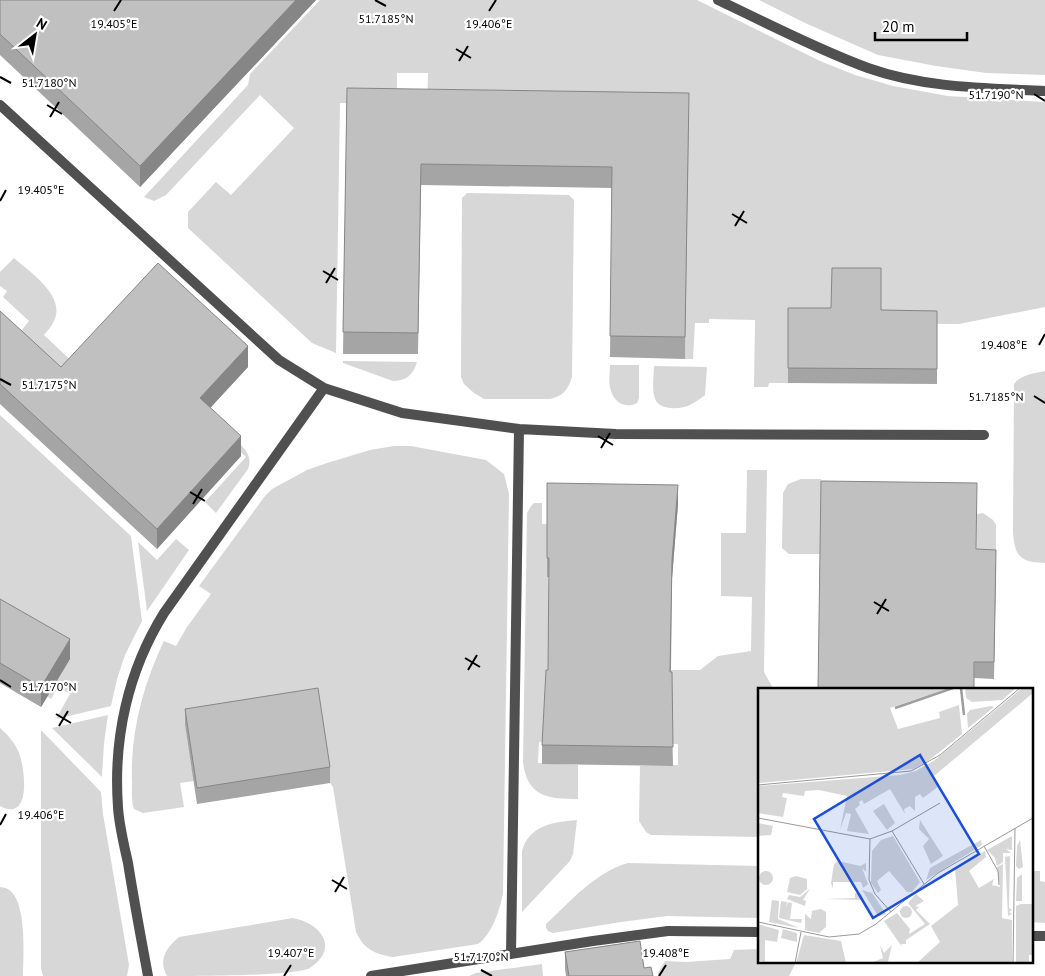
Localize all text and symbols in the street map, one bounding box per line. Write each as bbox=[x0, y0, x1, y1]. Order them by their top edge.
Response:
north arrow bbox=[10, 10, 60, 60]
scale bar bbox=[875, 10, 968, 42]
text: 51.7185°N bbox=[359, 11, 413, 26]
text: N bbox=[33, 14, 50, 34]
text: 19.405°E bbox=[91, 16, 137, 31]
text: 19.406°E bbox=[466, 16, 512, 31]
text: 20 m bbox=[882, 17, 915, 36]
text: 51.7180°N bbox=[22, 75, 76, 90]
text: 51.7190°N bbox=[969, 87, 1023, 102]
text: 19.405°E bbox=[18, 182, 64, 197]
text: 19.408°E bbox=[981, 337, 1027, 352]
text: 51.7175°N bbox=[22, 377, 76, 392]
text: 51.7185°N bbox=[969, 389, 1023, 404]
text: 51.7170°N bbox=[22, 679, 76, 694]
inset map bbox=[758, 688, 1032, 964]
text: 19.406°E bbox=[18, 807, 64, 822]
text: 19.407°E bbox=[268, 945, 314, 960]
text: 19.408°E bbox=[643, 945, 689, 960]
text: 51.7170°N bbox=[454, 949, 508, 964]

